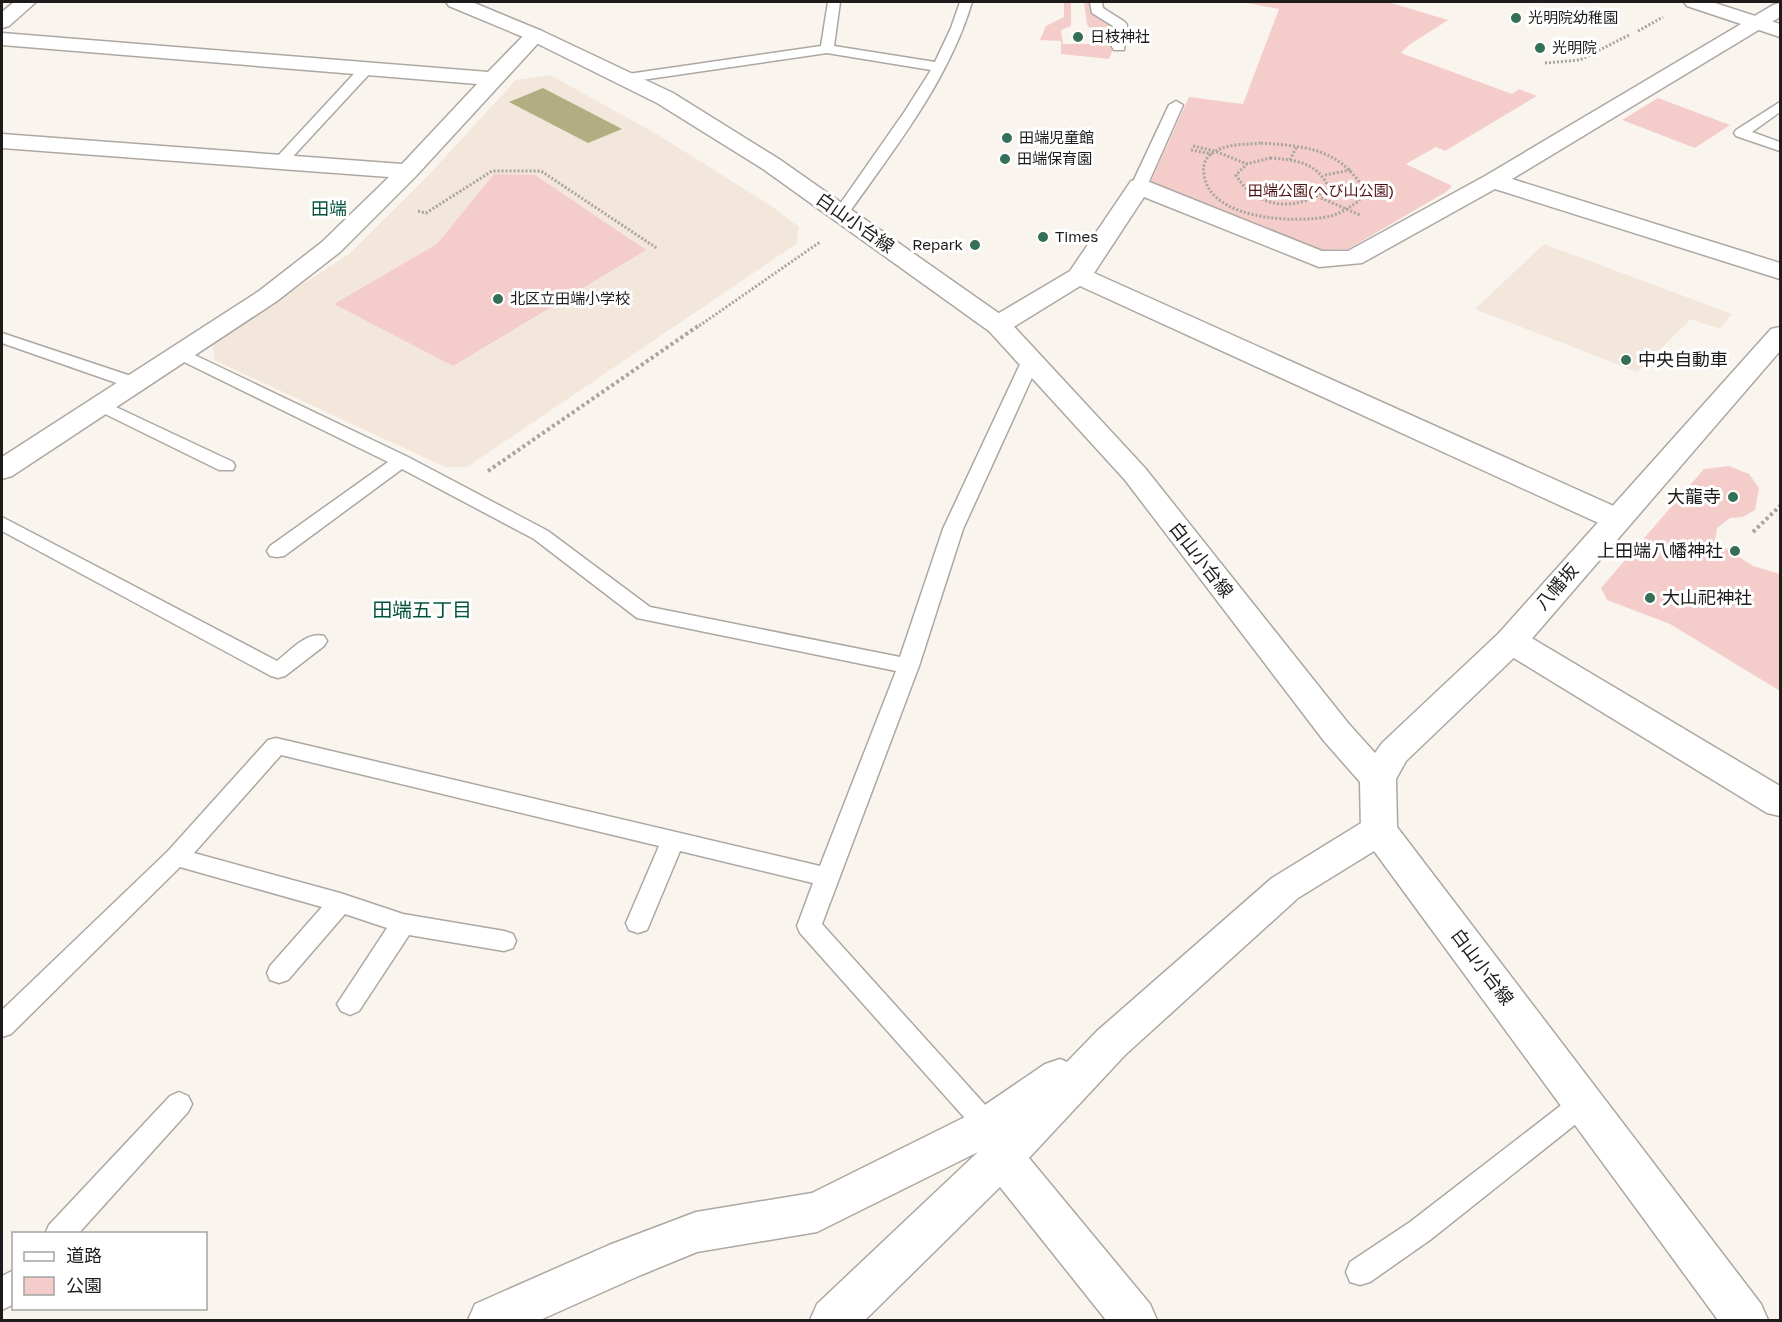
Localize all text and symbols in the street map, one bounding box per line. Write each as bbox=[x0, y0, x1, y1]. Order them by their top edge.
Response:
place label: 光明院幼稚園 bbox=[1528, 8, 1618, 26]
marker: 光明院幼稚園 bbox=[1509, 11, 1523, 25]
place label: 日枝神社 bbox=[1090, 27, 1150, 45]
marker: 日枝神社 bbox=[1071, 30, 1085, 44]
place label: 光明院 bbox=[1552, 38, 1597, 56]
marker: 光明院 bbox=[1533, 41, 1547, 55]
place label: 田端児童館 bbox=[1019, 128, 1094, 146]
marker: 田端児童館 bbox=[1000, 131, 1014, 145]
place label: 田端保育園 bbox=[1017, 149, 1092, 167]
marker: 田端保育園 bbox=[998, 152, 1012, 166]
park label: 田端公園(へび山公園) bbox=[1248, 181, 1394, 199]
street label: 白山小台線 bbox=[812, 187, 899, 257]
district label: 田端 bbox=[311, 197, 347, 219]
place label: Times bbox=[1055, 227, 1098, 245]
marker: Times bbox=[1036, 230, 1050, 244]
place label: Repark bbox=[912, 235, 964, 253]
marker: Repark bbox=[968, 238, 982, 252]
place label: 北区立田端小学校 bbox=[510, 289, 630, 307]
marker: 北区立田端小学校 bbox=[491, 292, 505, 306]
place label: 中央自動車 bbox=[1638, 348, 1728, 370]
marker: 中央自動車 bbox=[1619, 353, 1633, 367]
place label: 大龍寺 bbox=[1667, 485, 1721, 507]
marker: 大龍寺 bbox=[1726, 490, 1740, 504]
street label: 白山小台線 bbox=[1165, 517, 1238, 602]
place label: 上田端八幡神社 bbox=[1597, 539, 1723, 561]
marker: 上田端八幡神社 bbox=[1728, 544, 1742, 558]
street label: 八幡坂 bbox=[1530, 559, 1582, 614]
place label: 大山祀神社 bbox=[1662, 586, 1752, 608]
marker: 大山祀神社 bbox=[1643, 591, 1657, 605]
district label: 田端五丁目 bbox=[372, 597, 472, 621]
street label: 白山小台線 bbox=[1447, 924, 1519, 1009]
legend bbox=[12, 1232, 207, 1310]
text: 道路 bbox=[66, 1244, 102, 1266]
text: 公園 bbox=[66, 1274, 102, 1296]

